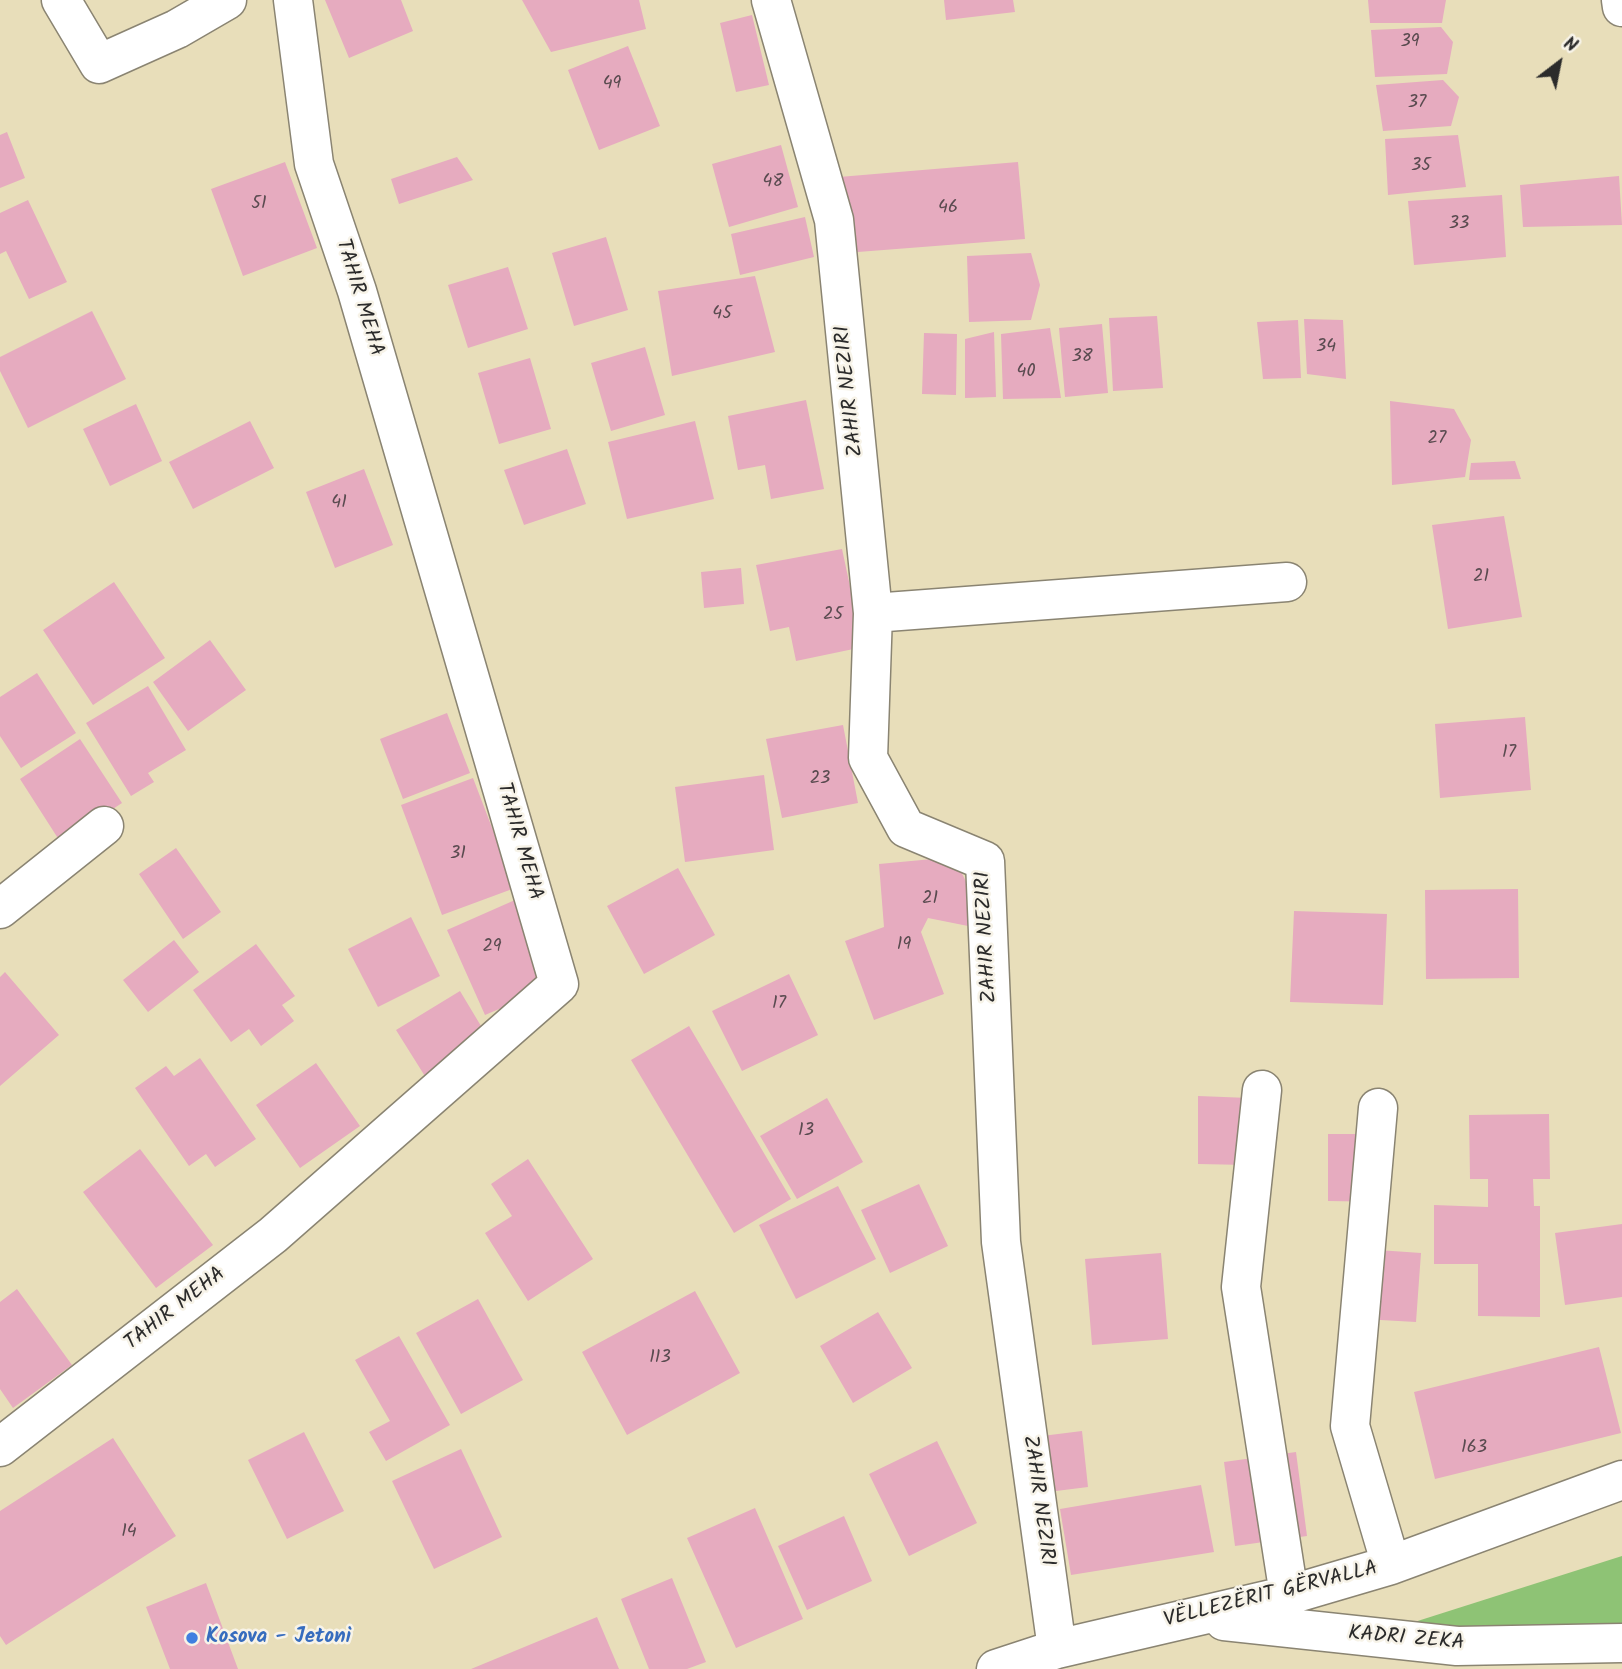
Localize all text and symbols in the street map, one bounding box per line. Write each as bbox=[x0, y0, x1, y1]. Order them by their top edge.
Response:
north arrow bbox=[1524, 28, 1594, 98]
text: N bbox=[1557, 29, 1583, 61]
house number: 39 bbox=[1400, 32, 1420, 54]
house number: 49 bbox=[603, 74, 621, 96]
house number: 37 bbox=[1408, 93, 1426, 115]
house number: 35 bbox=[1411, 156, 1431, 178]
house number: 48 bbox=[763, 172, 783, 194]
house number: 51 bbox=[251, 194, 267, 216]
house number: 46 bbox=[938, 198, 958, 220]
house number: 33 bbox=[1449, 214, 1469, 236]
street label: TAHIR MEHA bbox=[328, 236, 388, 360]
house number: 45 bbox=[712, 304, 732, 326]
street label: ZAHIR NEZIRI bbox=[832, 324, 870, 458]
house number: 34 bbox=[1316, 337, 1336, 359]
house number: 38 bbox=[1071, 347, 1093, 369]
house number: 40 bbox=[1017, 362, 1035, 384]
house number: 27 bbox=[1428, 429, 1446, 451]
house number: 41 bbox=[331, 493, 347, 515]
house number: 21 bbox=[1473, 567, 1489, 589]
house number: 25 bbox=[823, 605, 843, 627]
house number: 17 bbox=[1502, 743, 1516, 765]
house number: 23 bbox=[810, 769, 830, 791]
street label: TAHIR MEHA bbox=[489, 780, 547, 904]
house number: 31 bbox=[450, 844, 466, 866]
street label: ZAHIR NEZIRI bbox=[972, 871, 1004, 1003]
house number: 21 bbox=[922, 889, 938, 911]
house number: 19 bbox=[897, 935, 911, 957]
house number: 29 bbox=[482, 937, 502, 959]
house number: 17 bbox=[772, 994, 786, 1016]
house number: 13 bbox=[798, 1121, 814, 1143]
street label: TAHIR MEHA bbox=[121, 1263, 231, 1357]
house number: 113 bbox=[649, 1348, 671, 1370]
street label: ZAHIR NEZIRI bbox=[1015, 1434, 1059, 1568]
house number: 163 bbox=[1461, 1438, 1487, 1460]
house number: 14 bbox=[121, 1522, 137, 1544]
street label: VËLLEZËRIT GËRVALLA bbox=[1161, 1557, 1381, 1635]
street label: KADRI ZEKA bbox=[1347, 1622, 1465, 1658]
place label: Kosova - Jetoni bbox=[206, 1625, 351, 1651]
marker: Kosova - Jetoni bbox=[184, 1630, 200, 1646]

